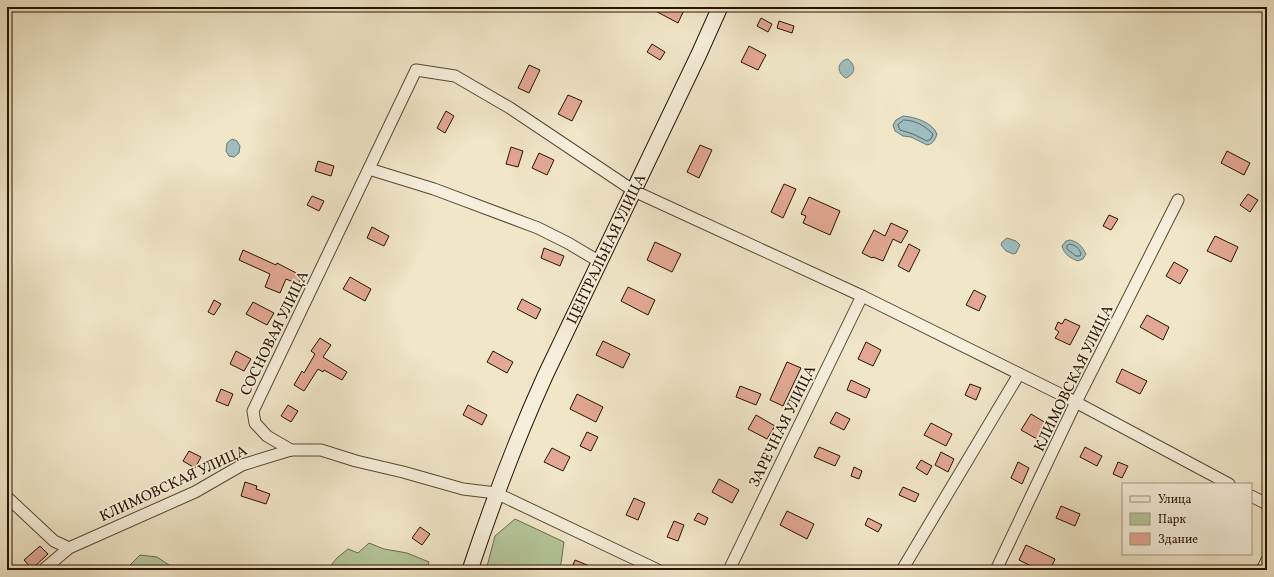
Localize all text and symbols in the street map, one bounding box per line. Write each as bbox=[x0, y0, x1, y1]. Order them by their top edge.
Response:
street label: ЦЕНТРАЛЬНАЯ УЛИЦА bbox=[562, 171, 652, 328]
street label: СОСНОВАЯ УЛИЦА bbox=[236, 267, 315, 400]
street label: КЛИМОВСКАЯ УЛИЦА bbox=[1030, 301, 1119, 456]
street label: ЗАРЕЧНАЯ УЛИЦА bbox=[745, 362, 822, 491]
street label: КЛИМОВСКАЯ УЛИЦА bbox=[96, 441, 251, 528]
legend bbox=[1122, 483, 1252, 555]
text: Улица bbox=[1158, 492, 1191, 508]
text: Парк bbox=[1158, 512, 1186, 528]
text: Здание bbox=[1158, 532, 1198, 548]

